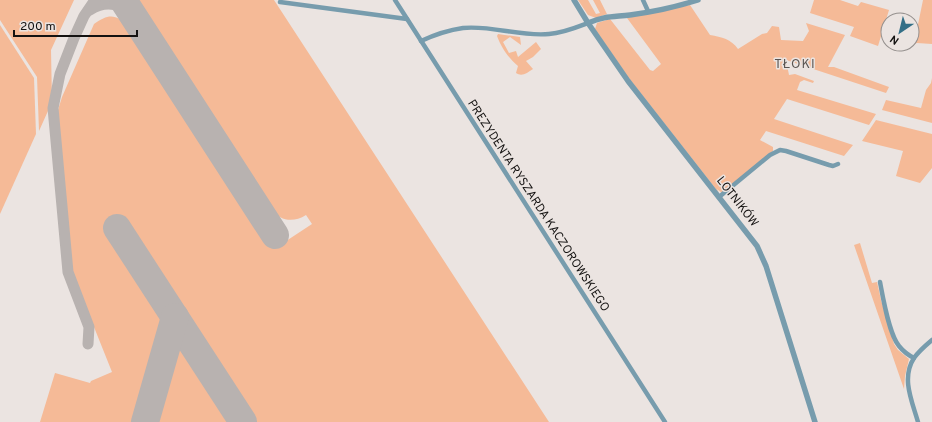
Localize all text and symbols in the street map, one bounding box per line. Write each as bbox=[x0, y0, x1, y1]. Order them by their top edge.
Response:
scale bar bbox=[14, 12, 137, 38]
north arrow bbox=[880, 12, 920, 52]
text: 200 m bbox=[20, 19, 56, 35]
text: N bbox=[888, 31, 902, 47]
district label: TŁOKI bbox=[774, 57, 816, 73]
street label: PREZYDENTA RYSZARDA KACZOROWSKIEGO bbox=[463, 97, 613, 315]
street label: LOTNIKÓW bbox=[712, 174, 762, 230]

